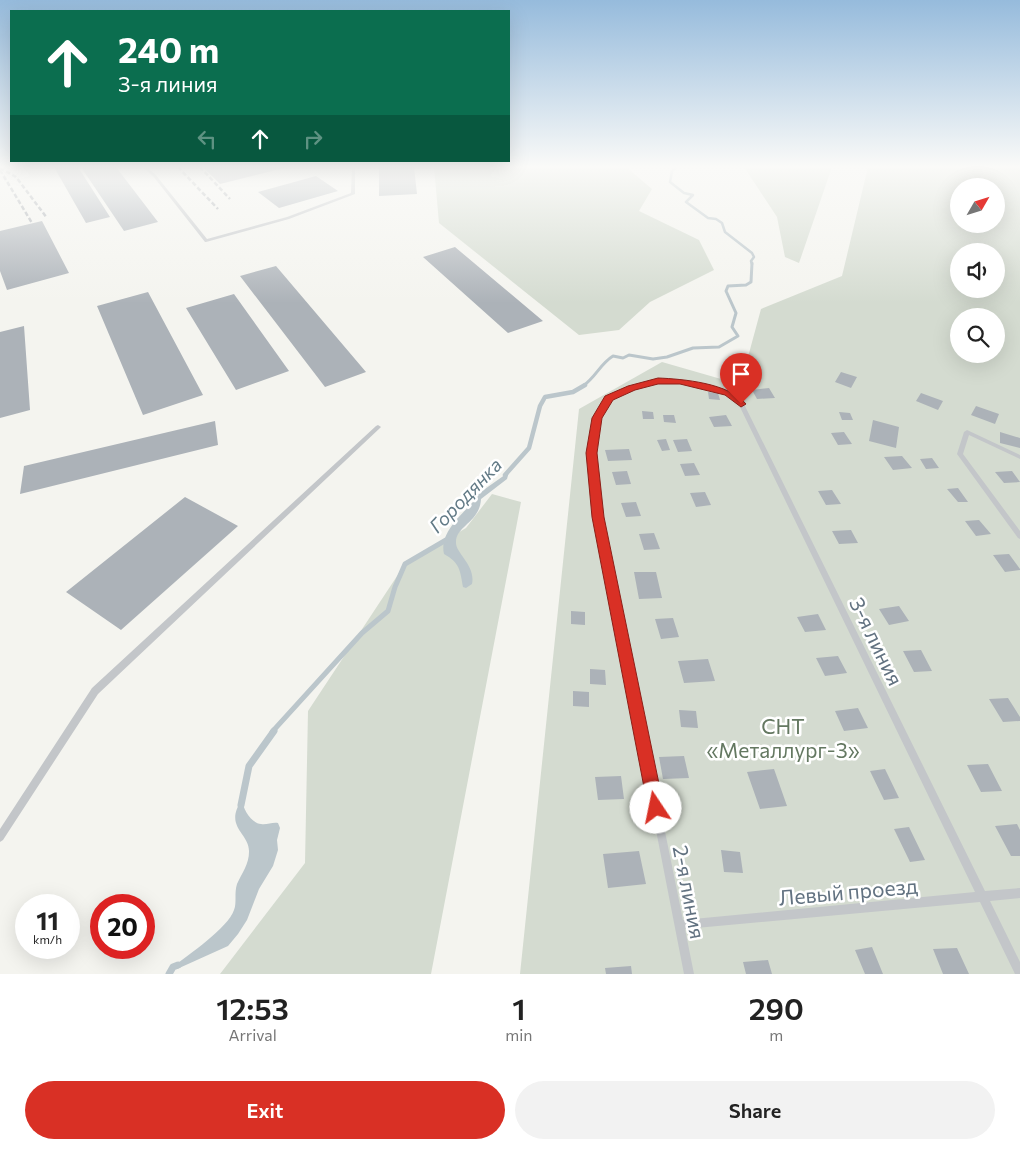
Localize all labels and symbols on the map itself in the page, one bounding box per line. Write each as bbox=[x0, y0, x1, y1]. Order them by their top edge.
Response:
north arrow bbox=[950, 178, 1005, 232]
pin bbox=[720, 353, 762, 404]
water label: Городянка bbox=[424, 453, 506, 537]
street label: 3-я линия bbox=[845, 593, 909, 689]
park label: СНТ «Металлург-3» bbox=[706, 713, 860, 762]
position arrow bbox=[629, 781, 681, 833]
street label: 2-я линия bbox=[669, 843, 711, 941]
street label: Левый проезд bbox=[777, 872, 919, 910]
speed limit sign: 20 bbox=[90, 894, 155, 959]

